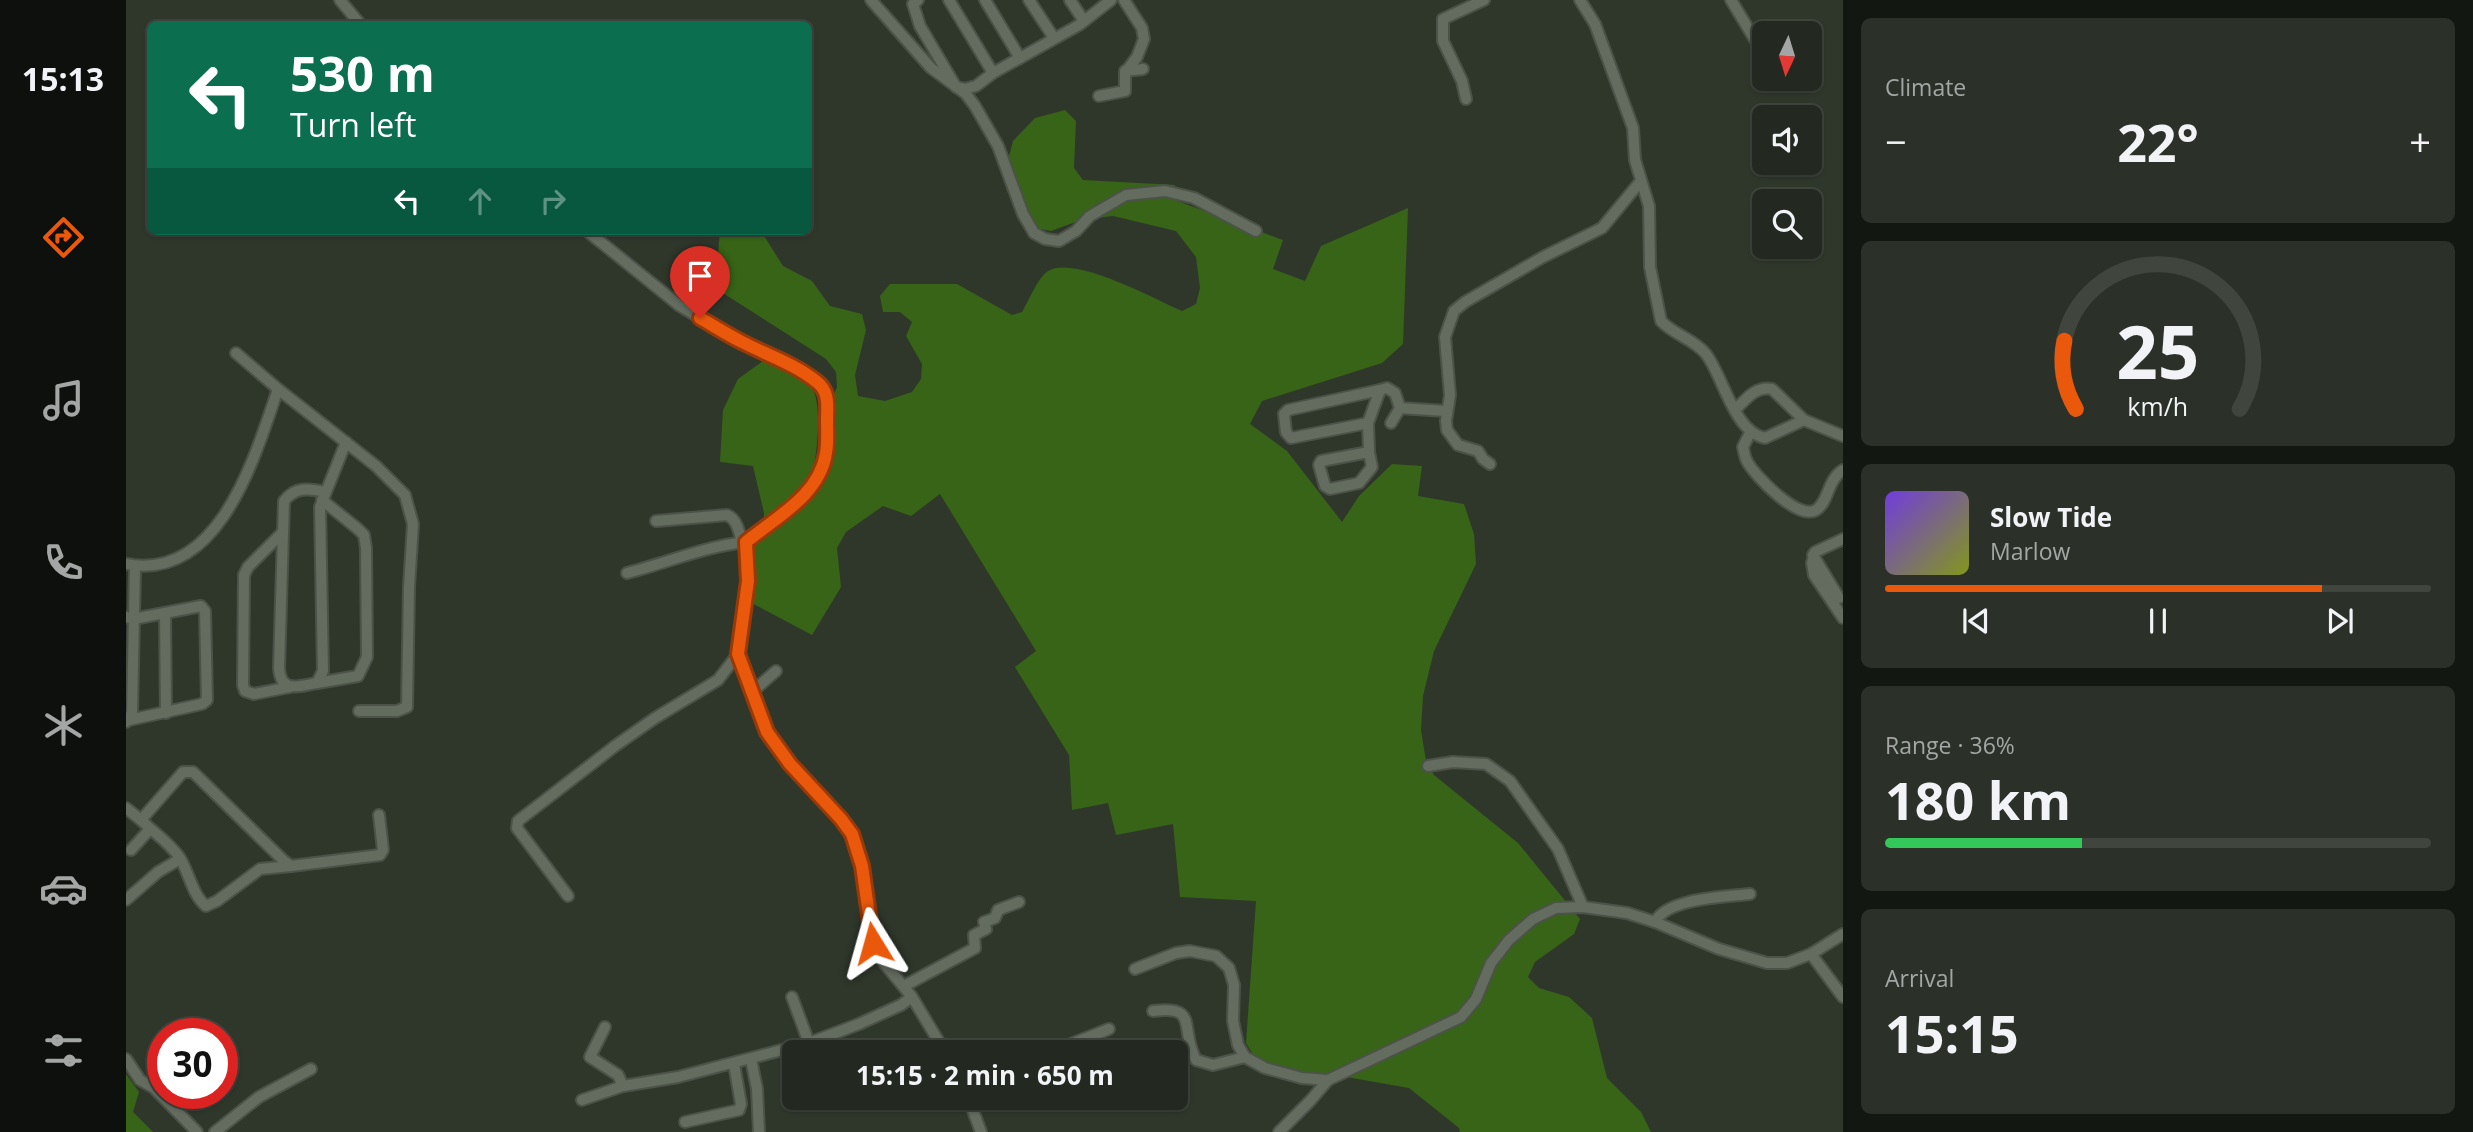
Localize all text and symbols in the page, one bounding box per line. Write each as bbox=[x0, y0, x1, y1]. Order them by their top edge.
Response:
north arrow bbox=[1752, 21, 1822, 91]
map controls bbox=[1752, 21, 1822, 259]
text: 530 m bbox=[290, 40, 435, 106]
icon: left bbox=[175, 49, 266, 140]
text: 15:13 bbox=[22, 57, 104, 100]
text: Climate bbox=[1885, 71, 1966, 103]
text: Turn left bbox=[290, 103, 416, 146]
button: sound bbox=[1752, 105, 1822, 175]
text: 22° bbox=[2117, 106, 2199, 177]
text: − bbox=[1885, 115, 1907, 167]
text: + bbox=[2409, 115, 2431, 167]
icon: left bbox=[388, 182, 426, 220]
icon: ahead bbox=[461, 182, 499, 220]
icon: right bbox=[534, 182, 572, 220]
button: search bbox=[1752, 189, 1822, 259]
icon: directions bbox=[39, 213, 88, 262]
pin bbox=[670, 246, 730, 318]
icon: arrive bbox=[681, 257, 719, 295]
text: 25 bbox=[2116, 302, 2200, 401]
icon: music bbox=[39, 376, 88, 425]
text: km/h bbox=[2128, 389, 2188, 423]
text: Slow Tide bbox=[1990, 499, 2112, 535]
text: Marlow bbox=[1990, 535, 2070, 567]
icon: phone bbox=[39, 538, 88, 587]
icon: previous bbox=[1957, 602, 1995, 640]
icon: pause bbox=[2139, 602, 2177, 640]
icon: next bbox=[2321, 602, 2359, 640]
icon: climate bbox=[39, 701, 88, 750]
text: Range · 36% bbox=[1885, 729, 2015, 761]
text: 180 km bbox=[1885, 764, 2071, 835]
icon: car bbox=[39, 864, 88, 913]
position arrow bbox=[836, 906, 910, 980]
text: Arrival bbox=[1885, 962, 1954, 994]
text: 15:15 bbox=[1885, 997, 2019, 1068]
speed limit sign: 30 bbox=[147, 1018, 238, 1109]
icon: filters bbox=[39, 1026, 88, 1075]
text: 15:15 · 2 min · 650 m bbox=[856, 1057, 1114, 1093]

